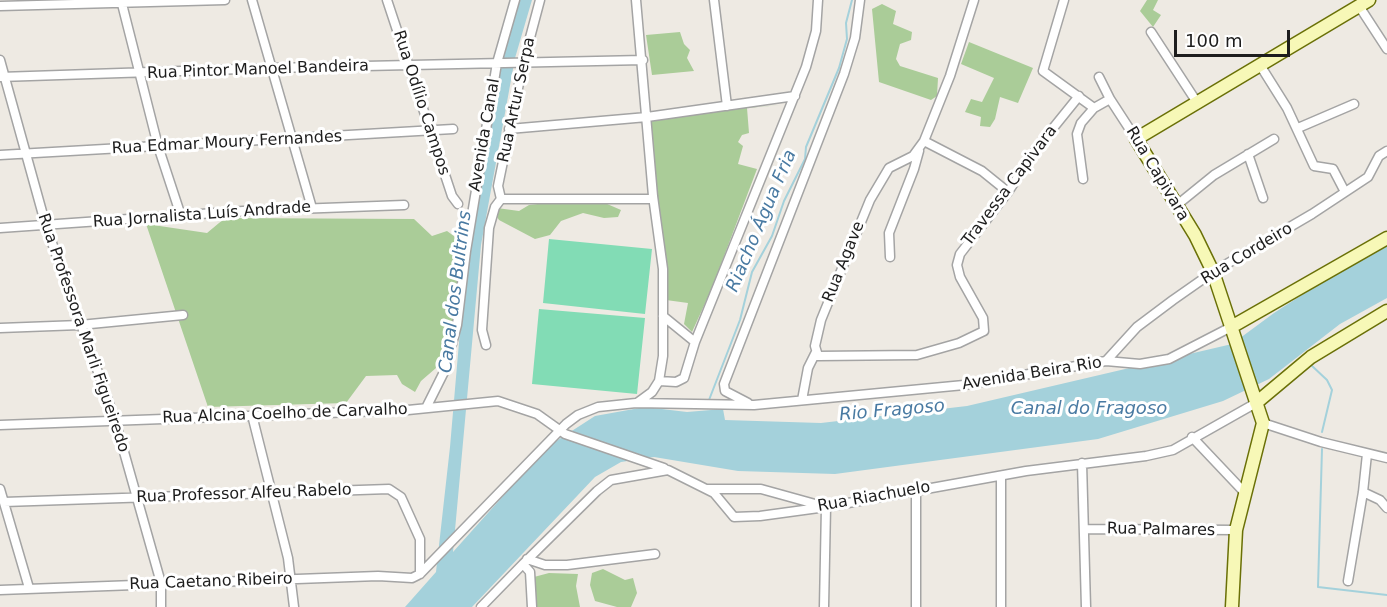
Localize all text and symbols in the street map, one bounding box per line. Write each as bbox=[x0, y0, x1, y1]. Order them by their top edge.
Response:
scale bar bbox=[1177, 18, 1292, 56]
street label: Rua Odílio Campos bbox=[389, 28, 453, 178]
text: 100 m bbox=[1185, 30, 1243, 51]
street label: Rua Artur Serpa bbox=[494, 36, 540, 164]
street label: Rua Pintor Manoel Bandeira bbox=[147, 57, 369, 83]
street label: Avenida Canal bbox=[466, 77, 504, 193]
street label: Travessa Capivara bbox=[958, 122, 1062, 250]
street label: Rua Capivara bbox=[1121, 123, 1193, 225]
street label: Rua Edmar Moury Fernandes bbox=[111, 127, 343, 159]
water label: Riacho Água Fria bbox=[722, 147, 802, 295]
street label: Rua Jornalista Luís Andrade bbox=[92, 198, 312, 232]
water label: Canal dos Bultrins bbox=[435, 210, 477, 374]
street label: Rua Professora Marli Figueiredo bbox=[33, 211, 133, 455]
street label: Rua Agave bbox=[819, 219, 869, 305]
street label: Rua Cordeiro bbox=[1198, 219, 1296, 289]
street label: Avenida Beira Rio bbox=[961, 353, 1103, 395]
water label: Rio Fragoso bbox=[838, 396, 946, 426]
water label: Canal do Fragoso bbox=[1011, 398, 1167, 420]
street label: Rua Alcina Coelho de Carvalho bbox=[162, 400, 408, 428]
street label: Rua Riachuelo bbox=[816, 478, 932, 516]
street label: Rua Professor Alfeu Rabelo bbox=[136, 481, 352, 507]
street label: Rua Palmares bbox=[1107, 519, 1215, 541]
street label: Rua Caetano Ribeiro bbox=[129, 570, 293, 594]

